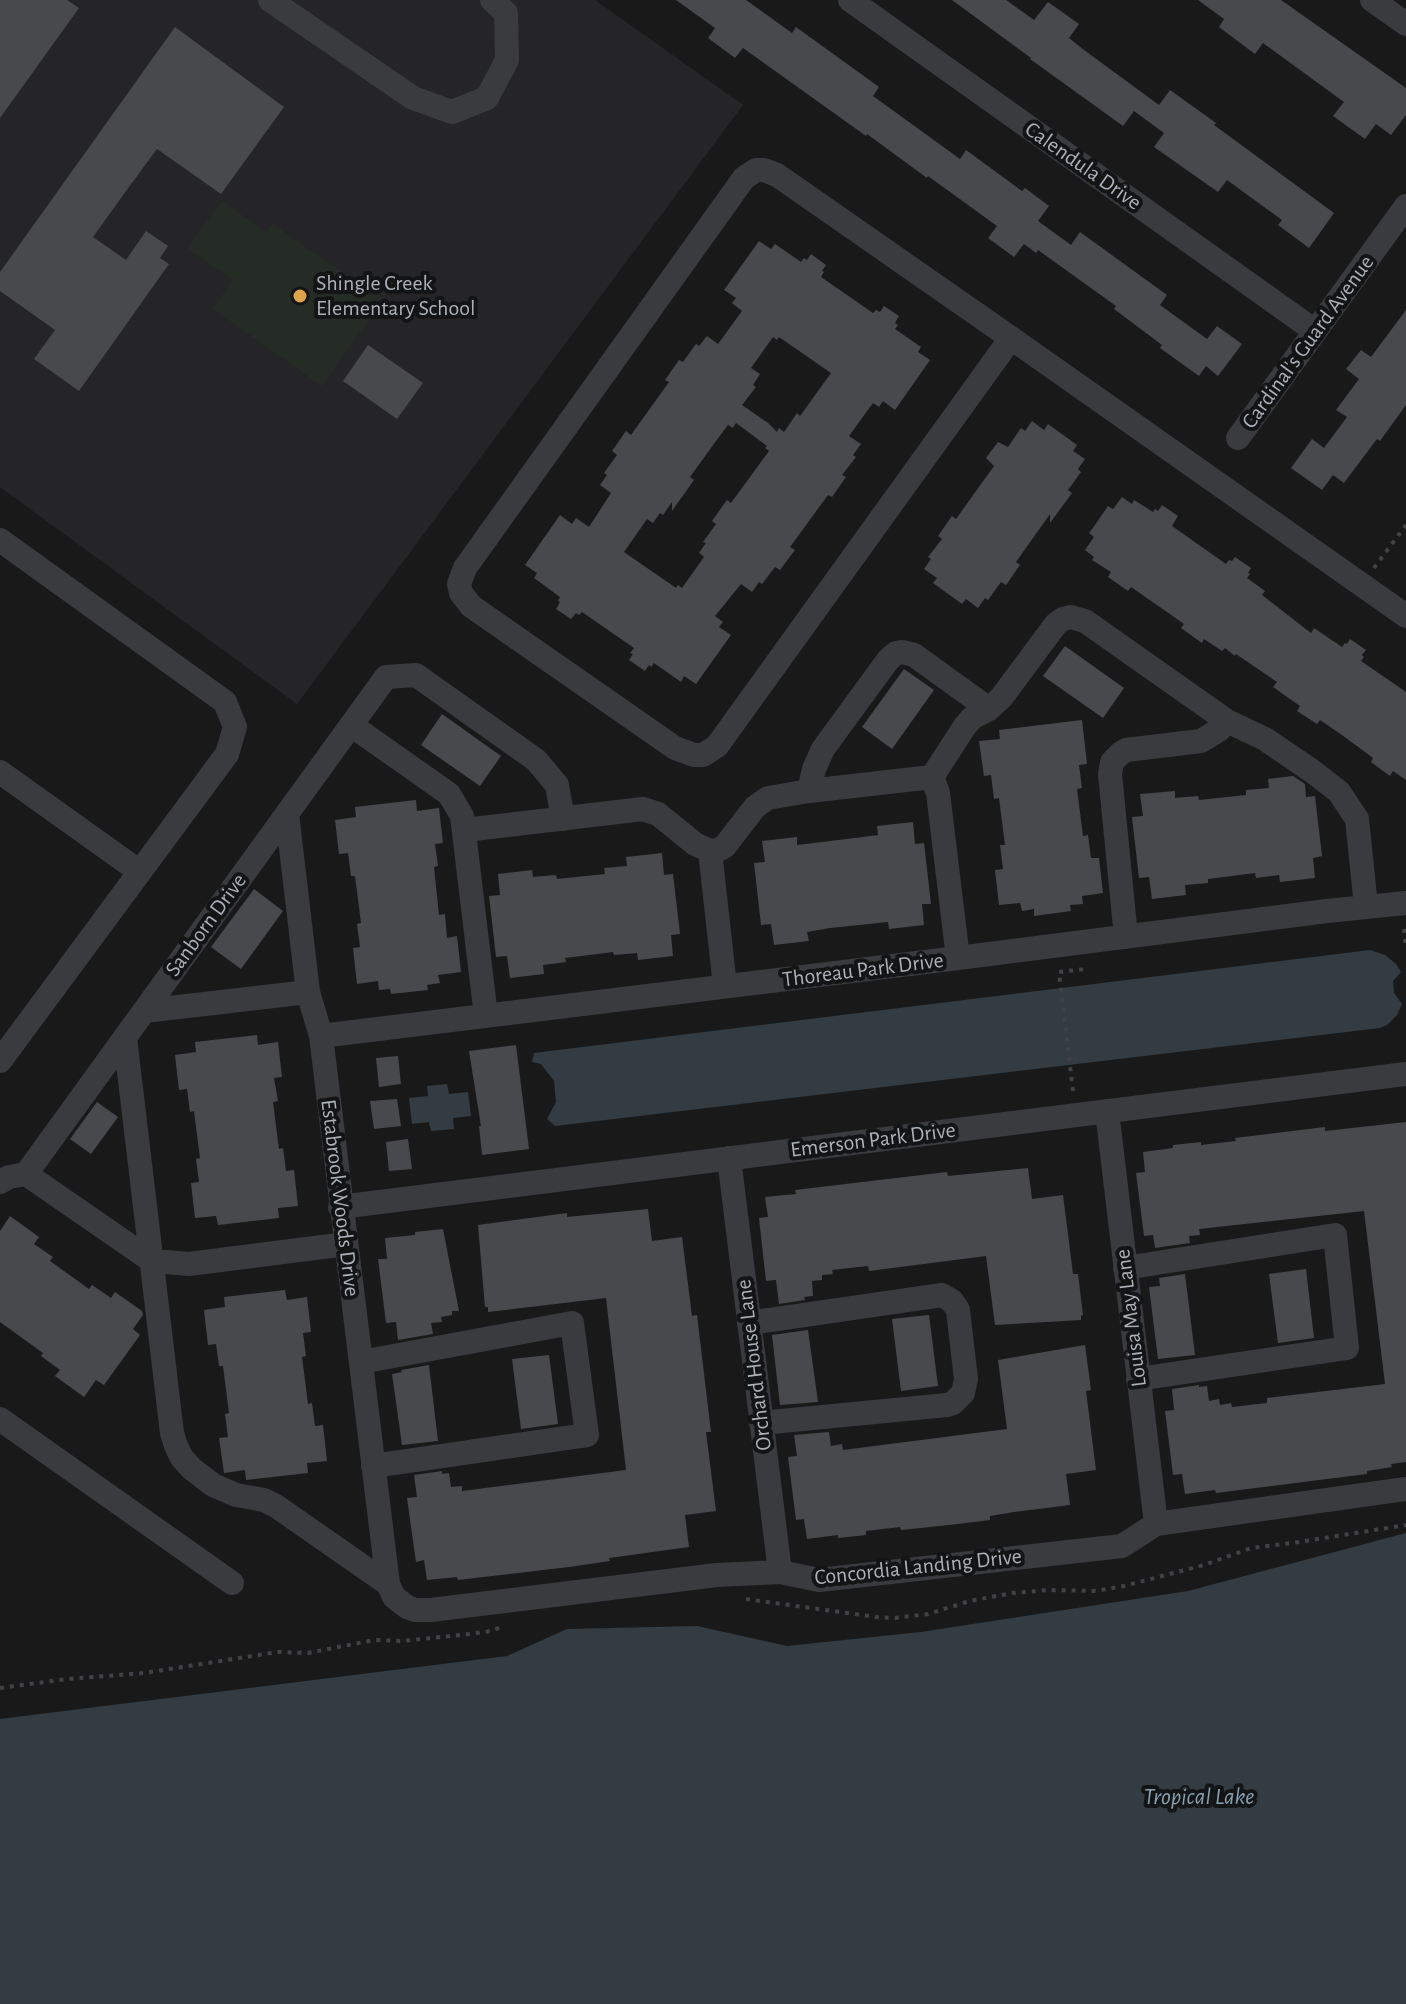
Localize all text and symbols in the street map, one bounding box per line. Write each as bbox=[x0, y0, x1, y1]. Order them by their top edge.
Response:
street label: Calendula Drive bbox=[1020, 116, 1146, 216]
street label: Cardinal's Guard Avenue bbox=[1236, 250, 1380, 434]
place label: Shingle Creek Elementary School bbox=[316, 270, 475, 322]
marker: Shingle Creek Elementary School bbox=[291, 287, 309, 305]
street label: Sanborn Drive bbox=[160, 868, 252, 982]
street label: Thoreau Park Drive bbox=[781, 947, 945, 993]
street label: Estabrook Woods Drive bbox=[315, 1098, 365, 1298]
street label: Emerson Park Drive bbox=[789, 1117, 957, 1163]
street label: Louisa May Lane bbox=[1109, 1248, 1153, 1388]
street label: Orchard House Lane bbox=[730, 1278, 778, 1452]
street label: Concordia Landing Drive bbox=[813, 1543, 1023, 1591]
water label: Tropical Lake bbox=[1144, 1783, 1254, 1811]

